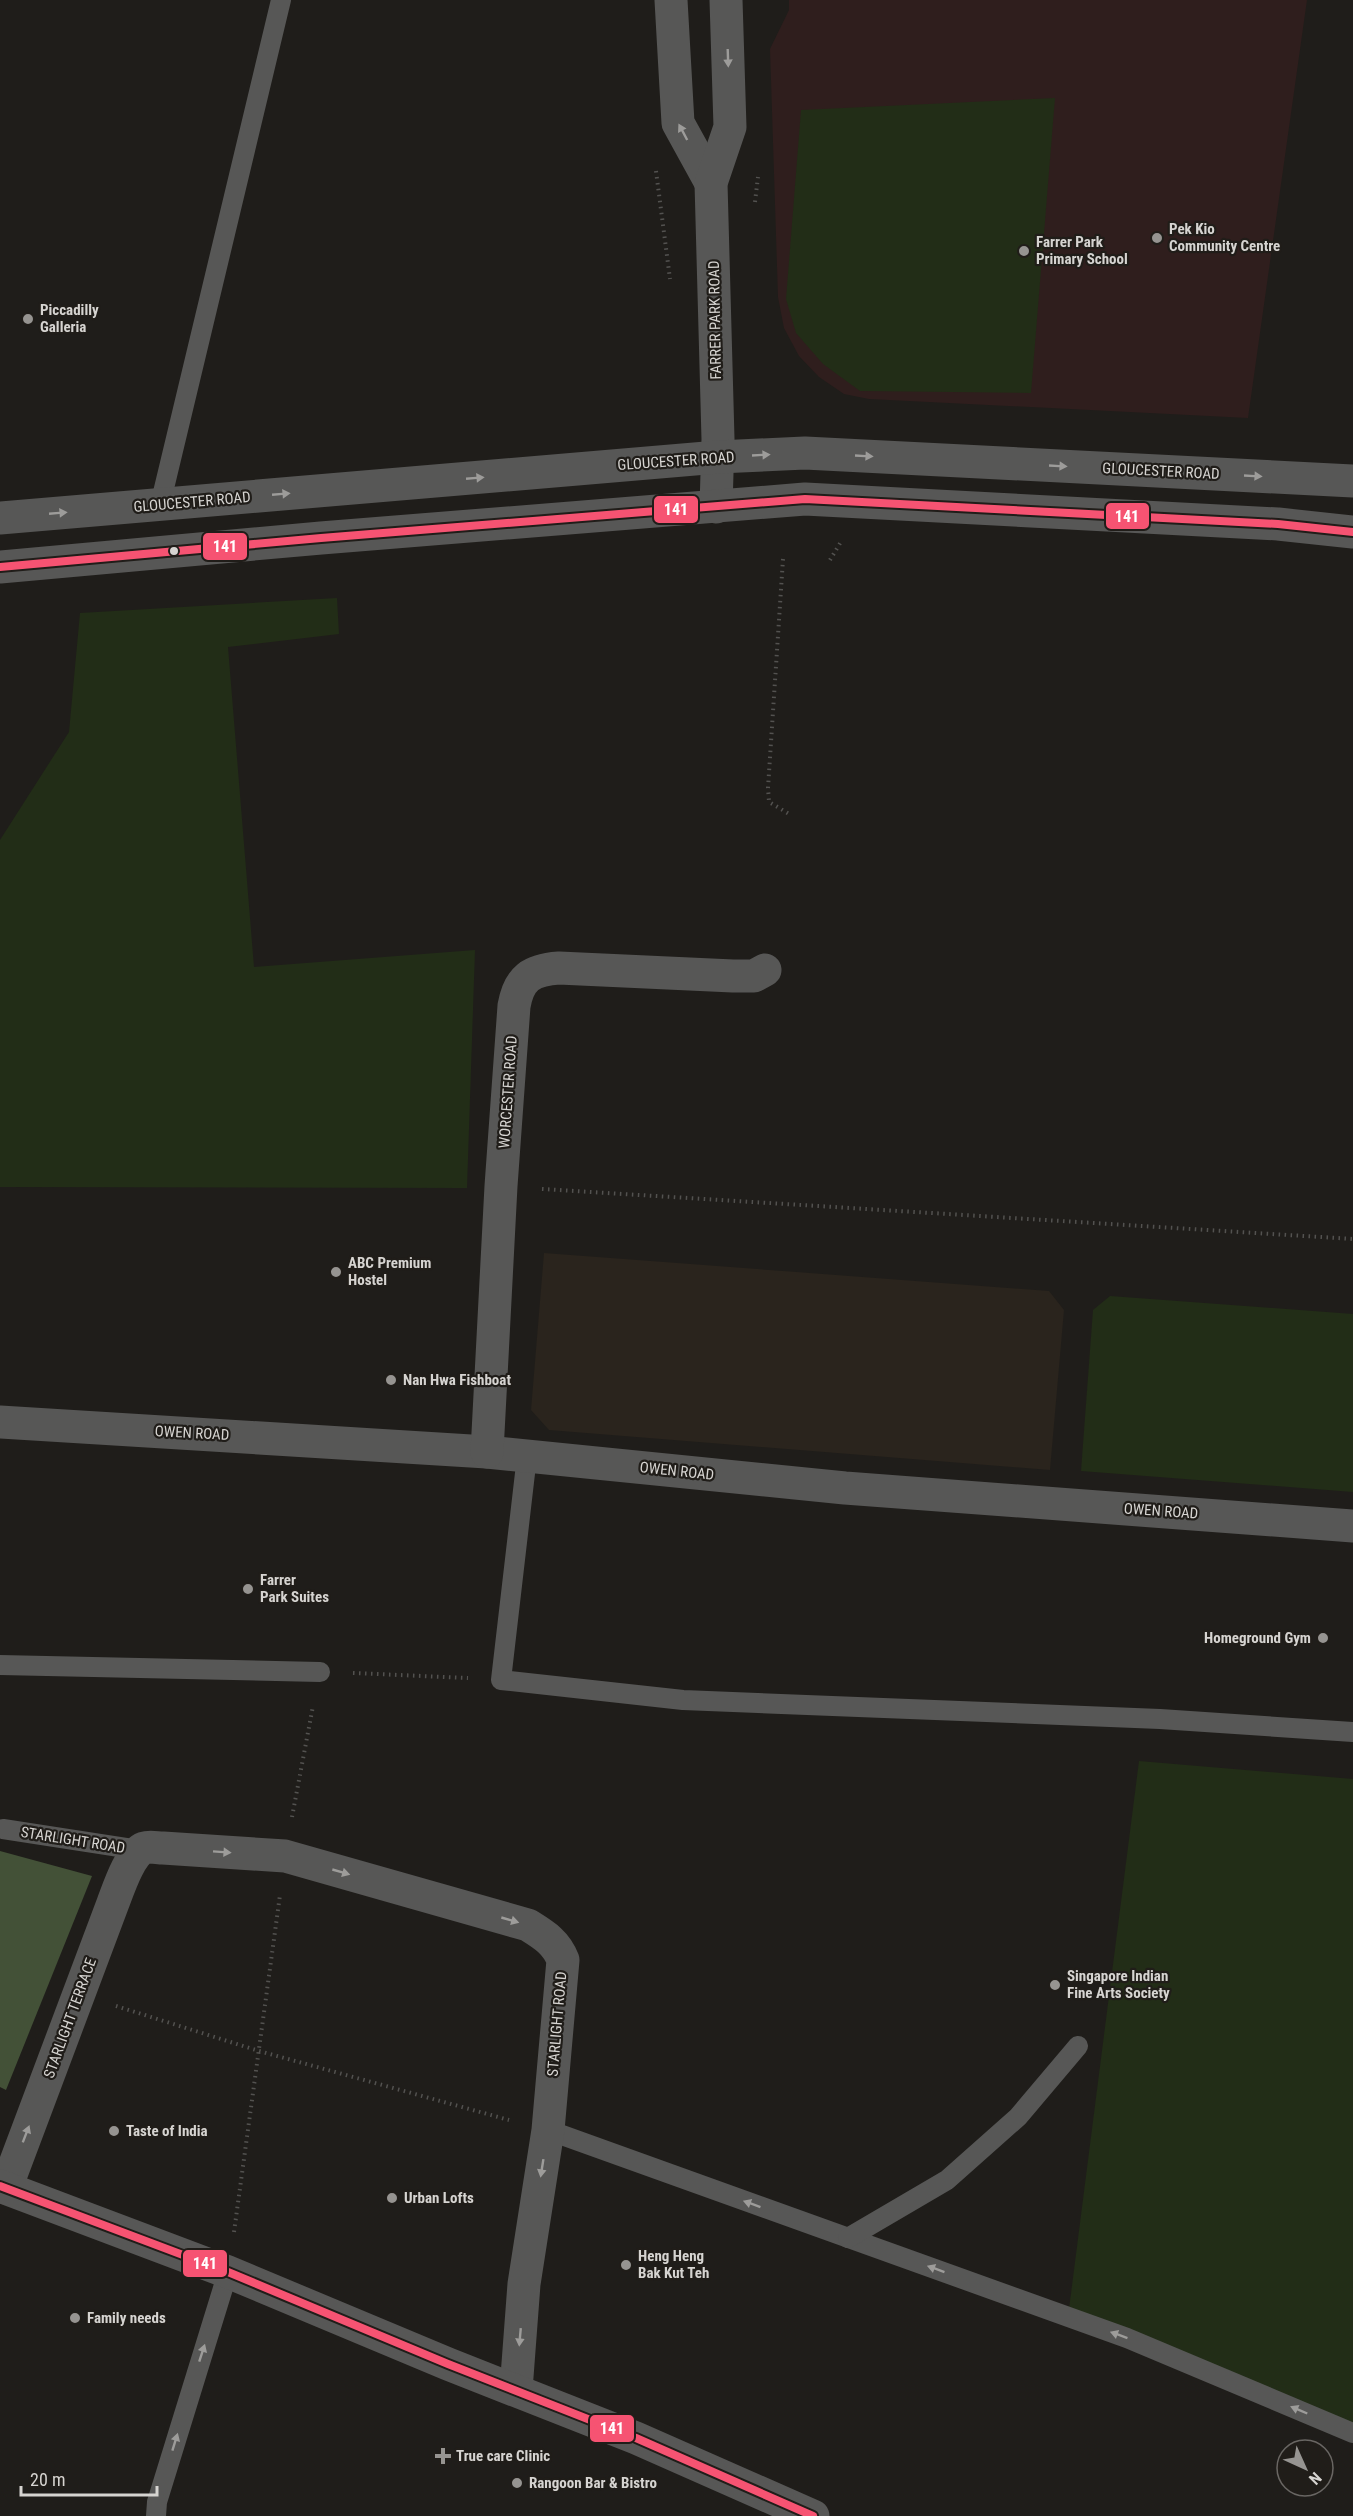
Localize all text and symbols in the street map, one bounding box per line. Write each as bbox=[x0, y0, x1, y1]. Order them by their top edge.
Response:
one-way arrow bbox=[723, 49, 733, 68]
one-way arrow bbox=[678, 123, 688, 140]
place label: Pek Kio Community Centre bbox=[1169, 220, 1280, 255]
marker: Pek Kio Community Centre bbox=[1150, 231, 1164, 245]
place label: Farrer Park Primary School bbox=[1036, 233, 1128, 268]
marker: Farrer Park Primary School bbox=[1017, 244, 1031, 258]
street label: FARRER PARK ROAD bbox=[705, 260, 725, 380]
place label: Piccadilly Galleria bbox=[40, 301, 99, 336]
marker: Piccadilly Galleria bbox=[21, 312, 35, 326]
street label: GLOUCESTER ROAD bbox=[617, 448, 735, 474]
one-way arrow bbox=[752, 451, 771, 460]
one-way arrow bbox=[854, 452, 873, 461]
street label: GLOUCESTER ROAD bbox=[1102, 459, 1220, 483]
one-way arrow bbox=[1049, 461, 1068, 471]
one-way arrow bbox=[1244, 471, 1263, 480]
one-way arrow bbox=[466, 473, 485, 483]
street label: GLOUCESTER ROAD bbox=[133, 488, 251, 516]
one-way arrow bbox=[271, 490, 290, 499]
line badge: 141 bbox=[653, 495, 699, 524]
text: 141 bbox=[664, 500, 688, 519]
line badge: 141 bbox=[1105, 502, 1150, 530]
text: 141 bbox=[1115, 507, 1139, 526]
one-way arrow bbox=[49, 508, 68, 518]
line badge: 141 bbox=[202, 532, 248, 561]
text: 141 bbox=[213, 537, 237, 556]
unlabelled marker bbox=[168, 545, 180, 557]
street label: WORCESTER ROAD bbox=[495, 1035, 521, 1149]
place label: ABC Premium Hostel bbox=[348, 1254, 431, 1289]
marker: ABC Premium Hostel bbox=[329, 1265, 343, 1279]
place label: Nan Hwa Fishboat bbox=[403, 1371, 511, 1389]
marker: Nan Hwa Fishboat bbox=[384, 1373, 398, 1387]
street label: OWEN ROAD bbox=[154, 1422, 230, 1444]
street label: OWEN ROAD bbox=[639, 1458, 715, 1484]
street label: OWEN ROAD bbox=[1123, 1499, 1199, 1523]
place label: Farrer Park Suites bbox=[260, 1571, 329, 1606]
marker: Farrer Park Suites bbox=[241, 1582, 255, 1596]
place label: Homeground Gym bbox=[1204, 1629, 1311, 1647]
marker: Homeground Gym bbox=[1316, 1631, 1330, 1645]
street label: STARLIGHT ROAD bbox=[20, 1823, 126, 1857]
one-way arrow bbox=[212, 1847, 231, 1856]
one-way arrow bbox=[332, 1868, 350, 1877]
one-way arrow bbox=[501, 1916, 519, 1925]
street label: STARLIGHT TERRACE bbox=[40, 1955, 100, 2081]
place label: Singapore Indian Fine Arts Society bbox=[1067, 1967, 1170, 2002]
street label: STARLIGHT ROAD bbox=[543, 1971, 571, 2077]
marker: Singapore Indian Fine Arts Society bbox=[1048, 1978, 1062, 1992]
place label: Taste of India bbox=[126, 2122, 208, 2140]
marker: Taste of India bbox=[107, 2124, 121, 2138]
one-way arrow bbox=[22, 2125, 32, 2143]
one-way arrow bbox=[537, 2159, 546, 2178]
place label: Urban Lofts bbox=[404, 2189, 474, 2207]
marker: Urban Lofts bbox=[385, 2191, 399, 2205]
one-way arrow bbox=[743, 2198, 761, 2208]
place label: Heng Heng Bak Kut Teh bbox=[638, 2247, 709, 2282]
line badge: 141 bbox=[182, 2249, 228, 2278]
text: 141 bbox=[193, 2254, 217, 2273]
marker: Heng Heng Bak Kut Teh bbox=[619, 2258, 633, 2272]
one-way arrow bbox=[927, 2264, 945, 2274]
place label: Family needs bbox=[87, 2309, 166, 2327]
marker: Family needs bbox=[68, 2311, 82, 2325]
one-way arrow bbox=[515, 2327, 525, 2346]
one-way arrow bbox=[1110, 2330, 1128, 2339]
one-way arrow bbox=[198, 2344, 208, 2362]
one-way arrow bbox=[1290, 2405, 1308, 2414]
line badge: 141 bbox=[589, 2414, 635, 2443]
text: 141 bbox=[600, 2419, 624, 2438]
one-way arrow bbox=[171, 2433, 180, 2451]
north arrow bbox=[1275, 2438, 1335, 2498]
marker: True care Clinic bbox=[434, 2447, 452, 2465]
place label: True care Clinic bbox=[456, 2447, 550, 2465]
scale bar bbox=[21, 2459, 158, 2497]
text: N bbox=[1305, 2468, 1325, 2488]
text: 20 m bbox=[30, 2469, 65, 2490]
place label: Rangoon Bar & Bistro bbox=[529, 2474, 657, 2492]
marker: Rangoon Bar & Bistro bbox=[510, 2476, 524, 2490]

